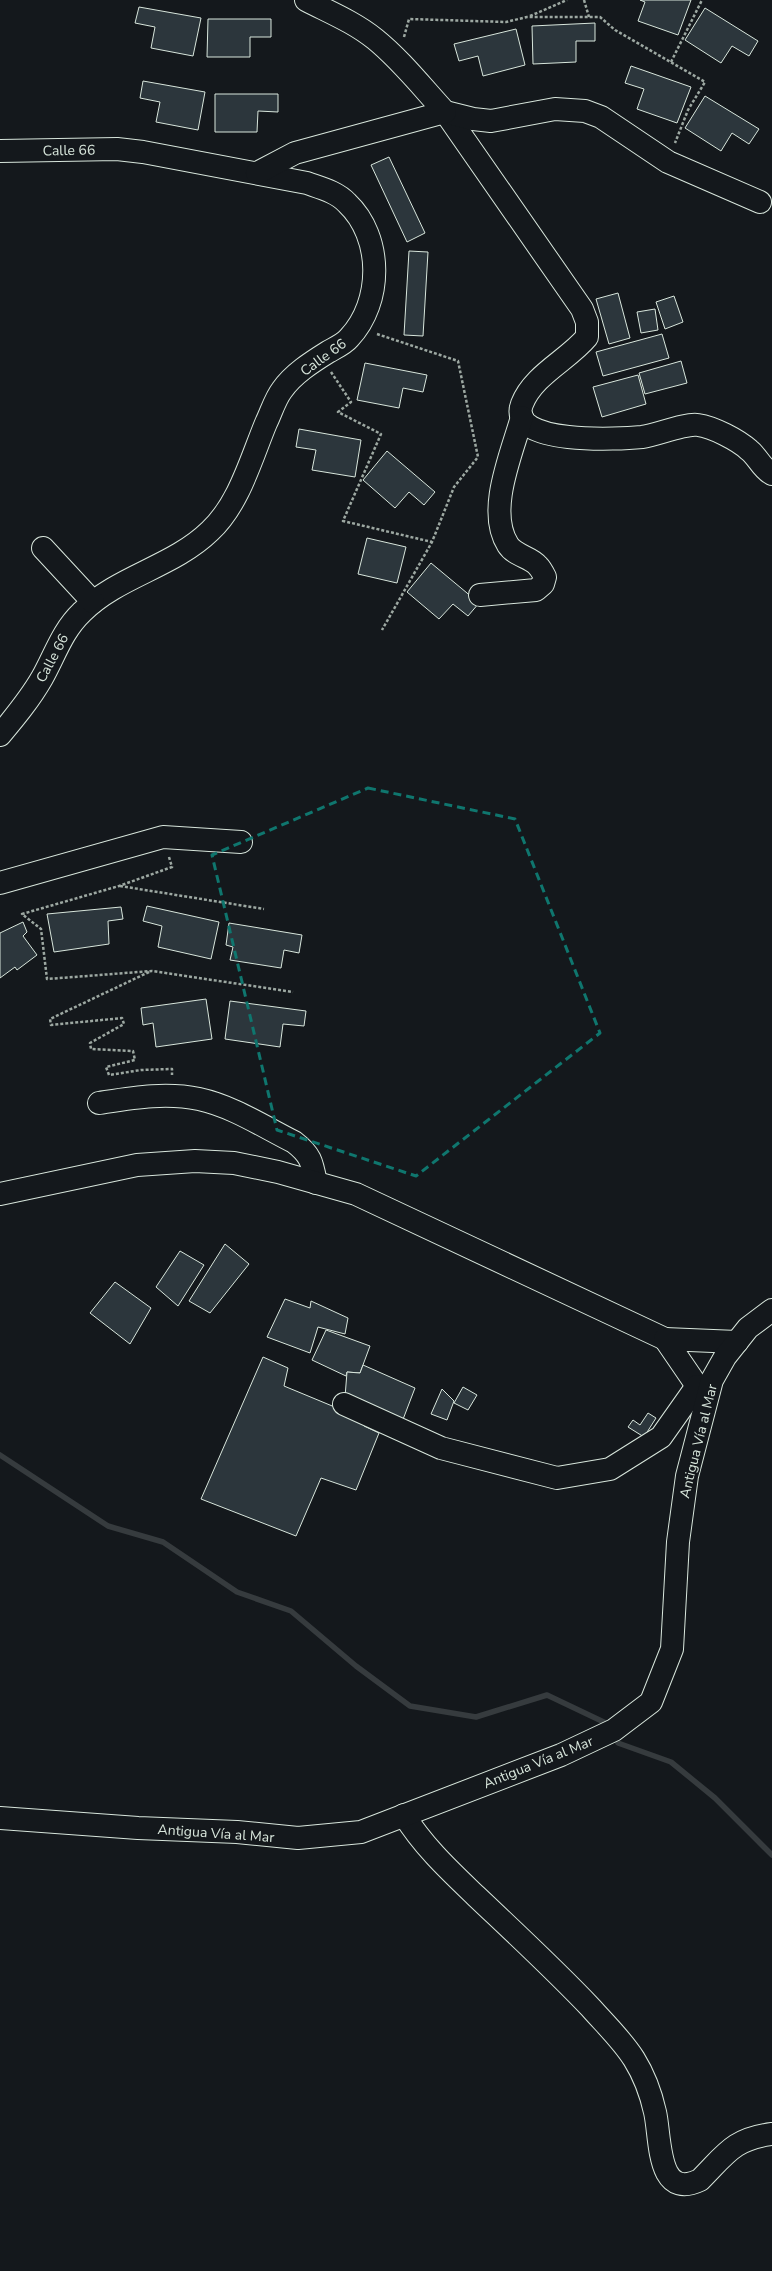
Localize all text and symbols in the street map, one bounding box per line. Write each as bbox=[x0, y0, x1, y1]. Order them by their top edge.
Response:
street label: Calle 66 bbox=[43, 141, 96, 160]
street label: Calle 66 bbox=[296, 334, 350, 381]
street label: Calle 66 bbox=[32, 631, 73, 686]
street label: Antigua Vía al Mar bbox=[675, 1382, 722, 1500]
street label: Antigua Vía al Mar bbox=[480, 1732, 596, 1793]
street label: Antigua Vía al Mar bbox=[157, 1820, 275, 1847]

